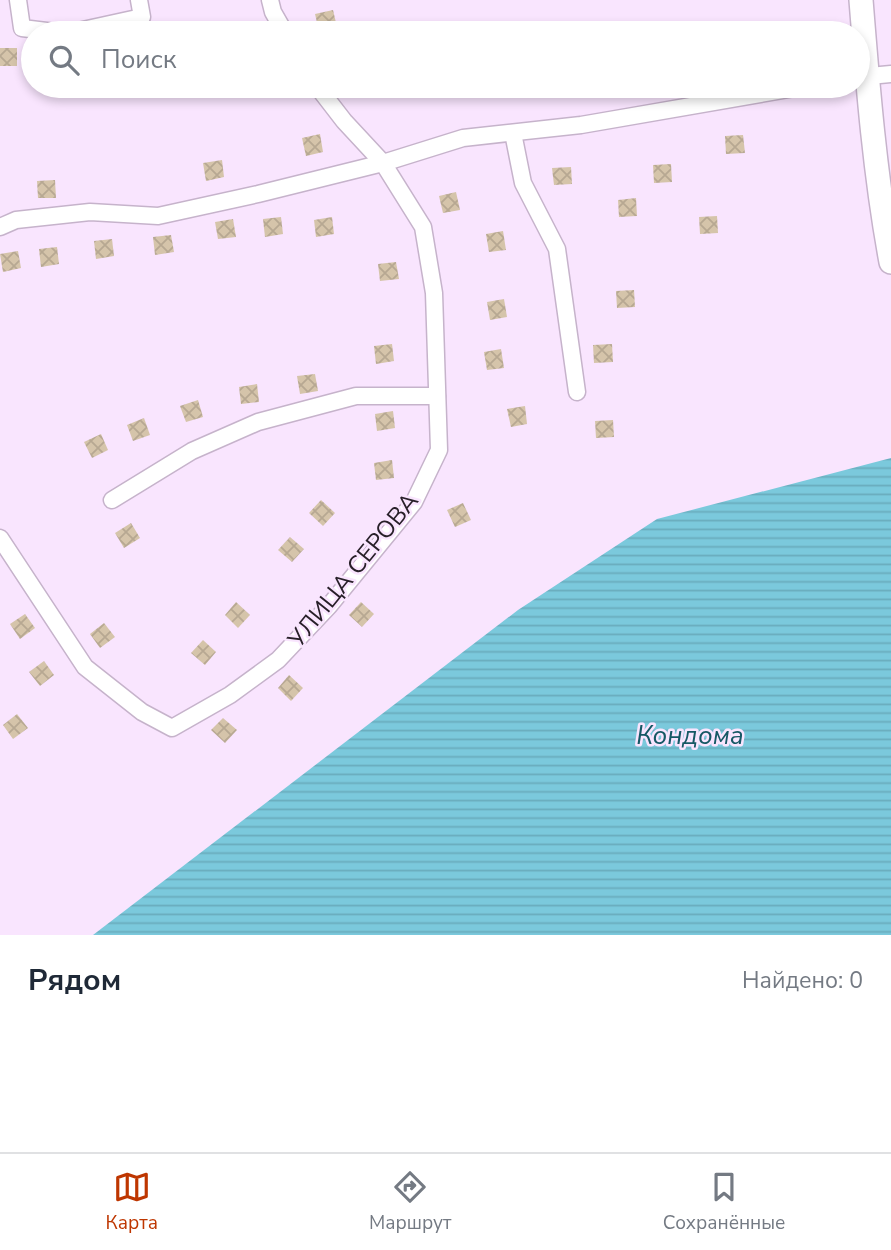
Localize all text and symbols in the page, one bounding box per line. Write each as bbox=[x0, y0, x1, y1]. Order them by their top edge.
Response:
search box bbox=[21, 21, 870, 98]
icon: search bbox=[45, 41, 83, 79]
text: Поиск bbox=[101, 42, 177, 77]
street label: УЛИЦА СЕРОВА bbox=[280, 485, 426, 655]
water label: Кондома bbox=[636, 718, 744, 753]
text: Рядом bbox=[28, 960, 121, 1001]
text: Найдено: 0 bbox=[742, 965, 863, 996]
tab: Карта bbox=[106, 1168, 158, 1236]
tab: Маршрут bbox=[369, 1168, 452, 1236]
tab: Сохранённые bbox=[663, 1168, 785, 1236]

